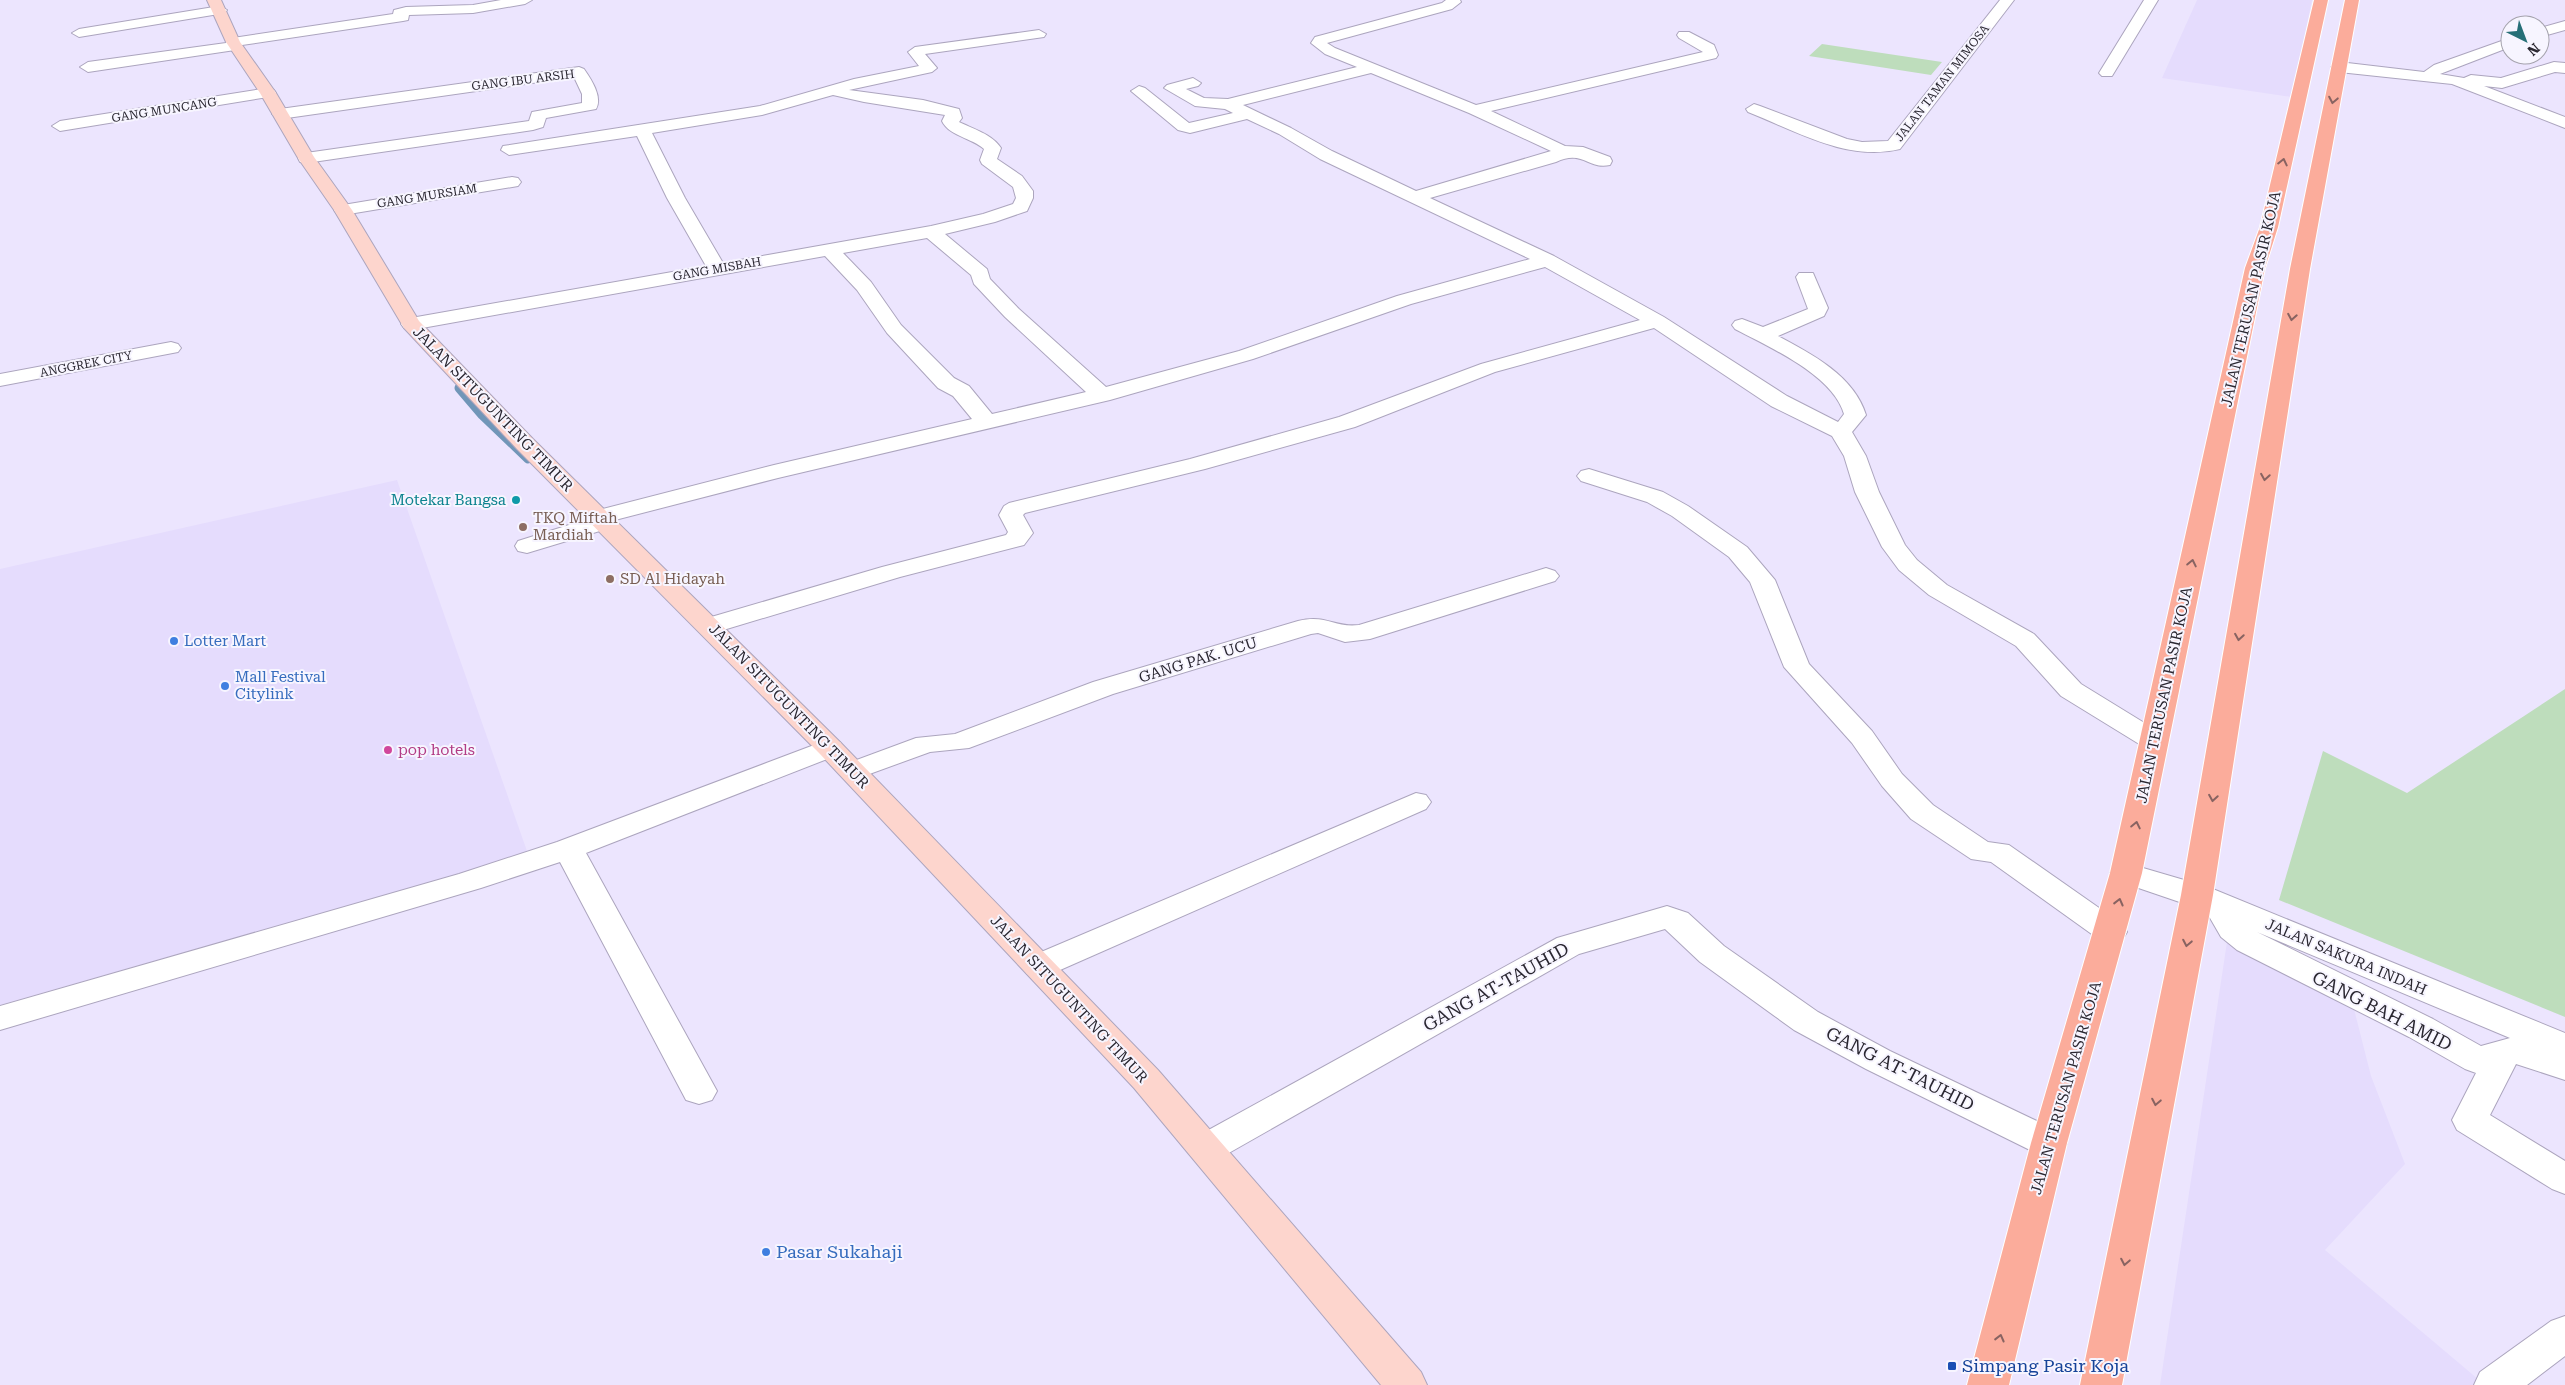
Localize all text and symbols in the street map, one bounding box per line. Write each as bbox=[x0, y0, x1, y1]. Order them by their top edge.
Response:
north arrow bbox=[2500, 15, 2550, 65]
street label: JALAN TAMAN MIMOSA bbox=[1892, 21, 1992, 144]
text: N bbox=[2524, 40, 2543, 59]
street label: GANG IBU ARSIH bbox=[471, 67, 575, 93]
street label: GANG MUNCANG bbox=[110, 95, 218, 125]
one-way arrow bbox=[2329, 95, 2339, 104]
one-way arrow bbox=[2277, 158, 2288, 167]
street label: GANG MURSIAM bbox=[376, 181, 478, 211]
street label: JALAN TERUSAN PASIR KOJA bbox=[2217, 189, 2285, 409]
street label: GANG MISBAH bbox=[672, 254, 762, 284]
one-way arrow bbox=[2287, 312, 2297, 321]
street label: JALAN SITUGUNTING TIMUR bbox=[409, 323, 577, 496]
street label: ANGGREK CITY bbox=[39, 348, 134, 380]
one-way arrow bbox=[2261, 473, 2271, 481]
place label: Motekar Bangsa bbox=[391, 491, 506, 509]
marker: Motekar Bangsa bbox=[510, 494, 522, 506]
place label: TKQ Miftah Mardiah bbox=[533, 509, 618, 544]
marker: TKQ Miftah Mardiah bbox=[517, 521, 529, 533]
one-way arrow bbox=[2186, 559, 2197, 568]
place label: SD Al Hidayah bbox=[620, 570, 725, 588]
marker: SD Al Hidayah bbox=[604, 573, 616, 585]
street label: JALAN TERUSAN PASIR KOJA bbox=[2132, 585, 2196, 805]
street label: JALAN SITUGUNTING TIMUR bbox=[705, 620, 873, 793]
place label: Lotter Mart bbox=[184, 632, 267, 650]
street label: GANG PAK. UCU bbox=[1137, 633, 1259, 687]
one-way arrow bbox=[2234, 634, 2245, 642]
marker: Lotter Mart bbox=[168, 635, 180, 647]
place label: Mall Festival Citylink bbox=[235, 668, 326, 703]
marker: Mall Festival Citylink bbox=[219, 680, 231, 692]
place label: pop hotels bbox=[398, 741, 475, 759]
marker: pop hotels bbox=[382, 744, 394, 756]
one-way arrow bbox=[2208, 793, 2218, 802]
one-way arrow bbox=[2131, 821, 2141, 829]
one-way arrow bbox=[2113, 899, 2123, 907]
street label: JALAN SITUGUNTING TIMUR bbox=[987, 911, 1152, 1087]
street label: JALAN SAKURA INDAH bbox=[2263, 915, 2429, 999]
street label: GANG AT-TAUHID bbox=[1419, 938, 1572, 1035]
one-way arrow bbox=[2183, 938, 2193, 947]
street label: GANG BAH AMID bbox=[2309, 966, 2456, 1055]
street label: JALAN TERUSAN PASIR KOJA bbox=[2027, 979, 2105, 1197]
street label: GANG AT-TAUHID bbox=[1823, 1022, 1978, 1115]
one-way arrow bbox=[2151, 1098, 2162, 1107]
place label: Pasar Sukahaji bbox=[776, 1241, 903, 1262]
marker: Pasar Sukahaji bbox=[760, 1246, 772, 1258]
one-way arrow bbox=[2120, 1257, 2130, 1266]
one-way arrow bbox=[1994, 1333, 2005, 1342]
place label: Simpang Pasir Koja bbox=[1962, 1355, 2129, 1376]
marker: Simpang Pasir Koja bbox=[1946, 1360, 1958, 1372]

